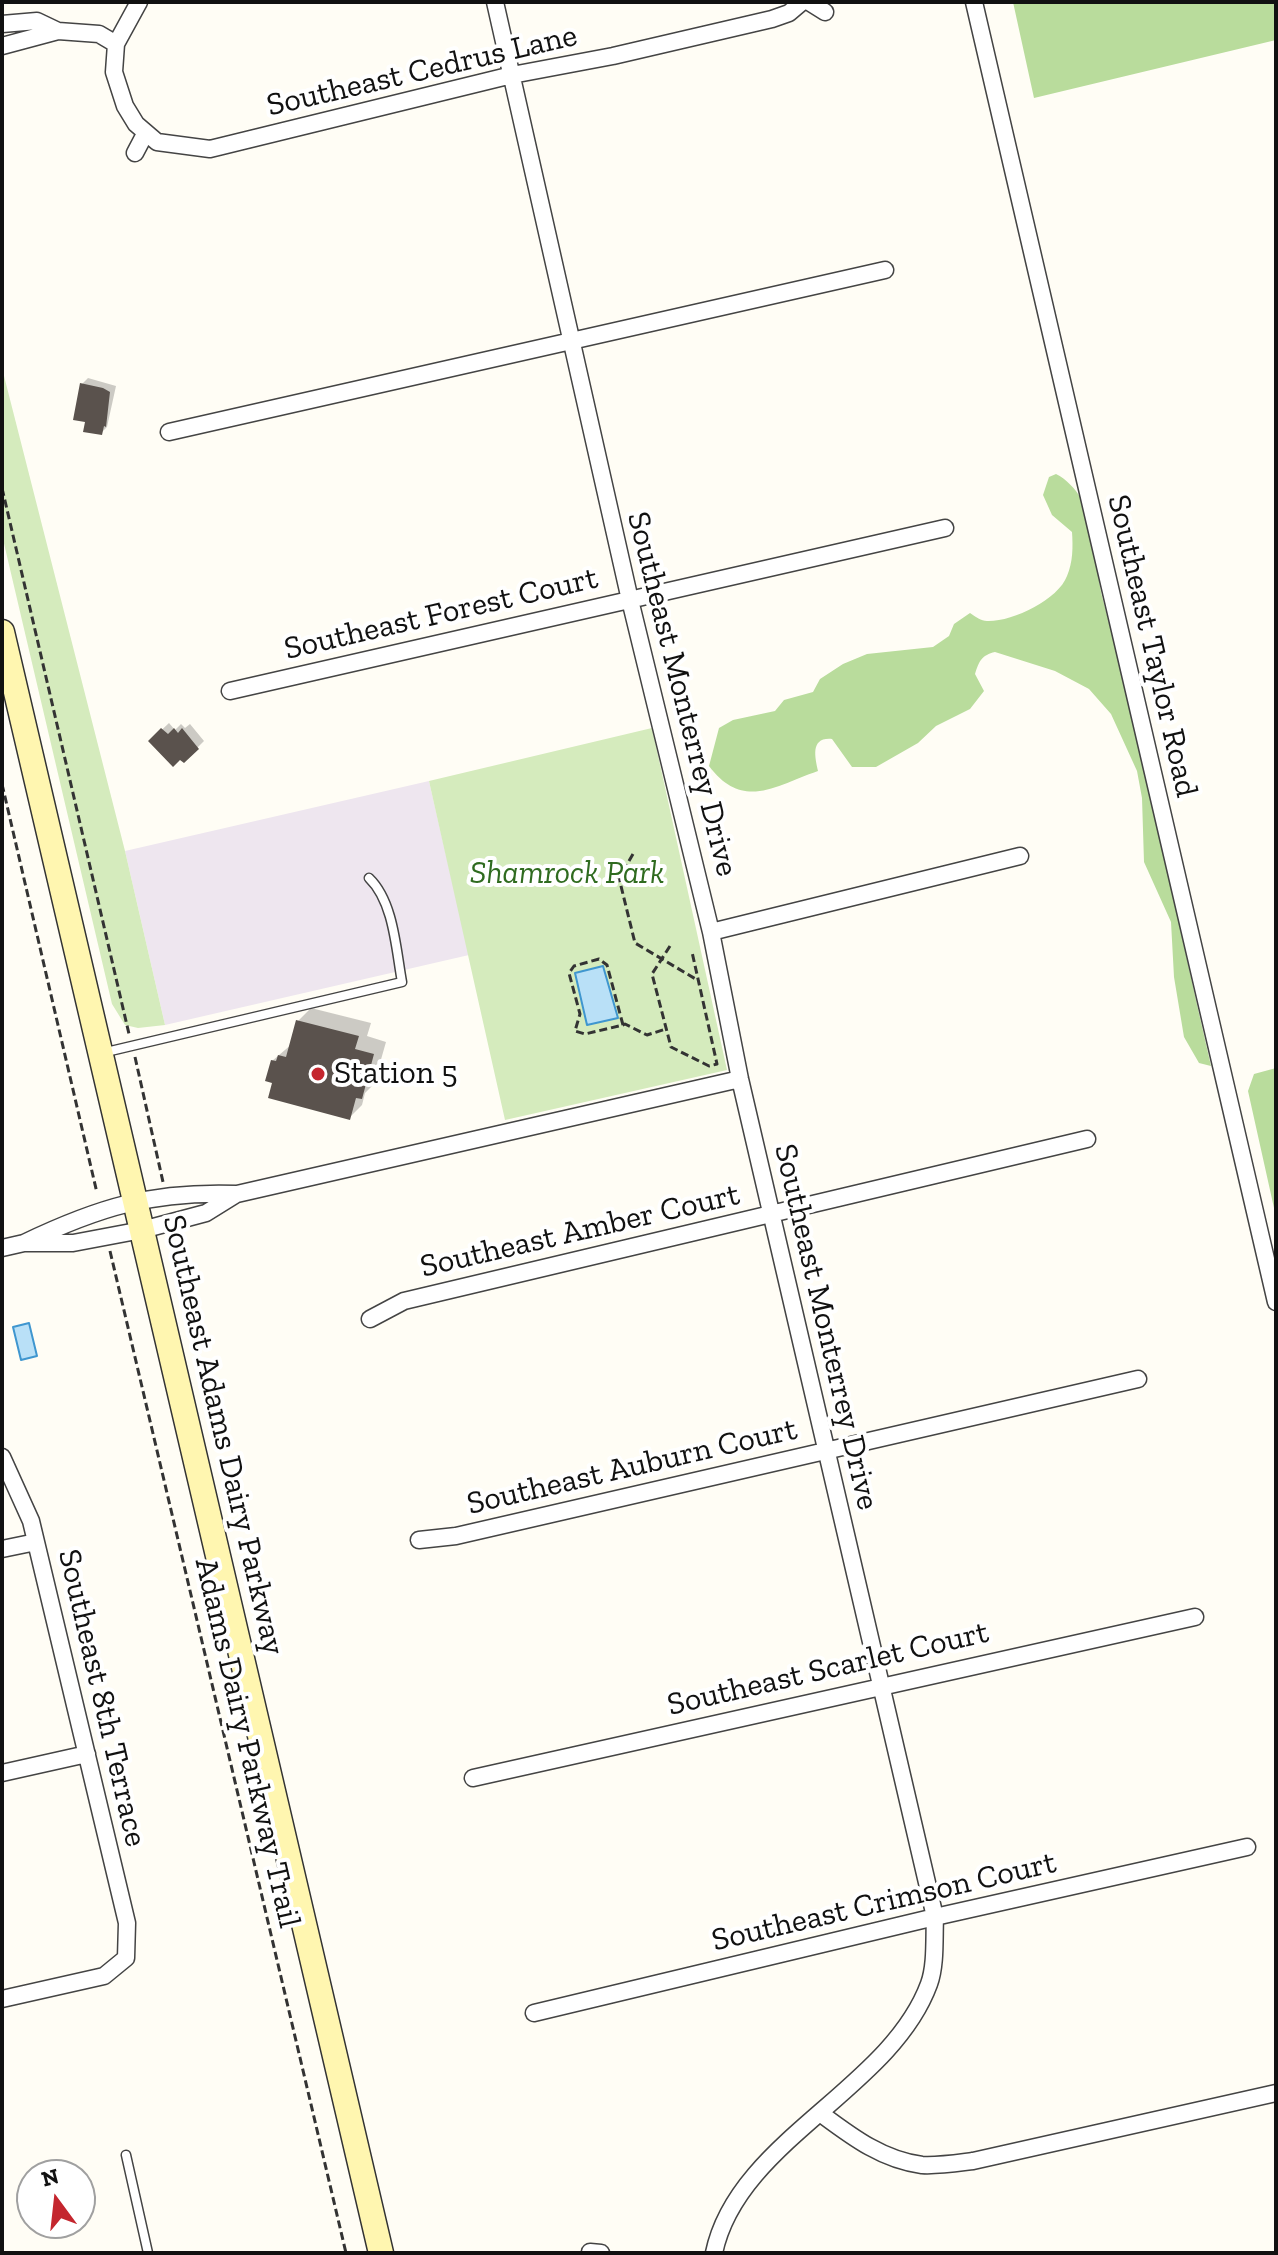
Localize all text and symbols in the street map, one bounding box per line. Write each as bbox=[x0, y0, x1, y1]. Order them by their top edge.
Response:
street label: Southeast Cedrus Lane bbox=[263, 17, 581, 125]
street label: Southeast Taylor Road bbox=[1099, 491, 1205, 801]
street label: Southeast Monterrey Drive bbox=[618, 508, 746, 880]
street label: Southeast Forest Court bbox=[281, 559, 601, 669]
park label: Shamrock Park bbox=[470, 855, 664, 893]
place label: Station 5 bbox=[334, 1055, 458, 1093]
marker: Station 5 bbox=[309, 1065, 327, 1083]
street label: Southeast Monterrey Drive bbox=[765, 1140, 887, 1514]
street label: Southeast Amber Court bbox=[417, 1176, 743, 1286]
street label: Southeast Adams Dairy Parkway bbox=[154, 1211, 292, 1659]
street label: Southeast Auburn Court bbox=[463, 1410, 801, 1524]
street label: Southeast 8th Terrace bbox=[49, 1546, 155, 1850]
street label: Adams Dairy Parkway Trail bbox=[186, 1554, 308, 1932]
street label: Southeast Scarlet Court bbox=[664, 1613, 992, 1725]
street label: Southeast Crimson Court bbox=[708, 1844, 1060, 1960]
north arrow bbox=[16, 2159, 96, 2239]
text: N bbox=[39, 2162, 62, 2192]

